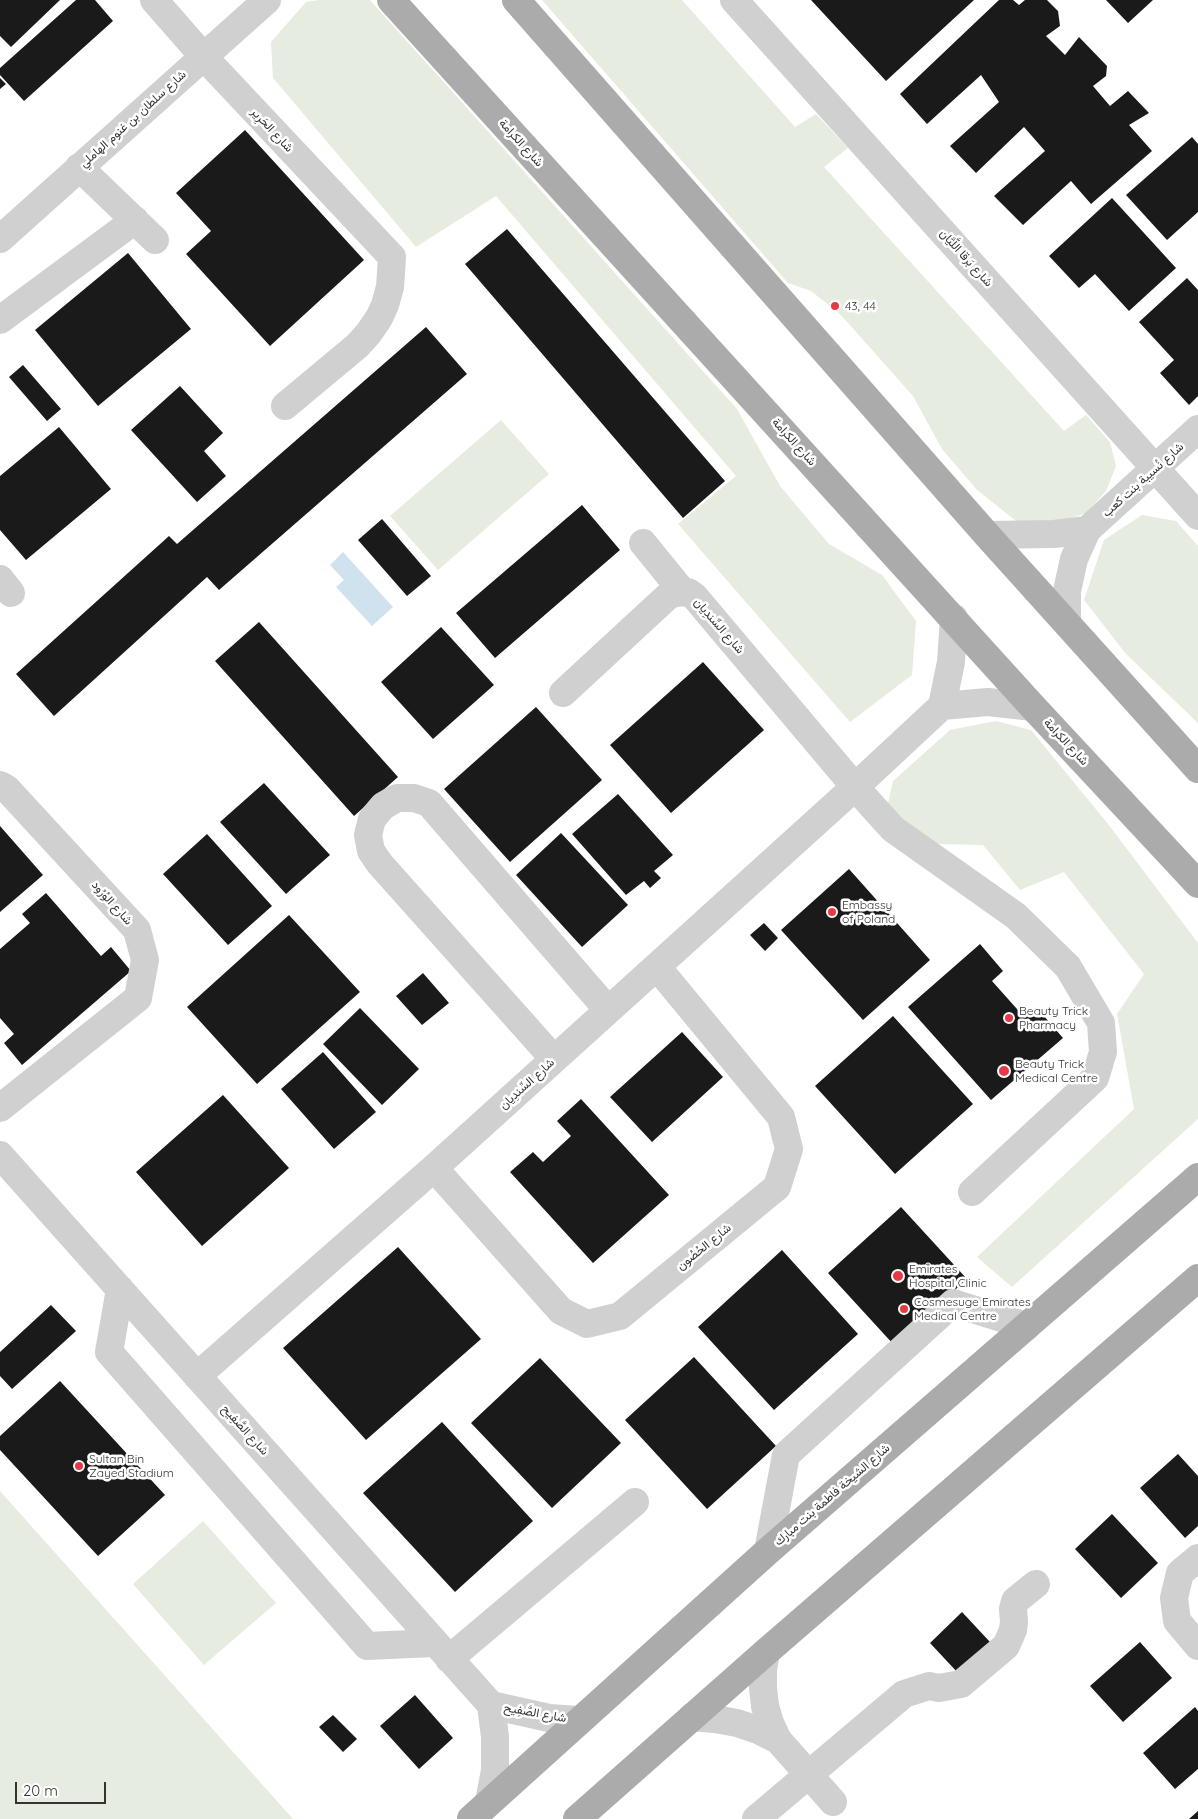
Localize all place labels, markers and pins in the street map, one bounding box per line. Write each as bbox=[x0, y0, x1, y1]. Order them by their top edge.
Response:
place label: 43, 44 bbox=[845, 299, 876, 313]
marker: 43, 44 bbox=[829, 300, 841, 312]
place label: Embassy of Poland bbox=[842, 898, 895, 926]
marker: Embassy of Poland bbox=[826, 906, 838, 918]
place label: Beauty Trick Pharmacy bbox=[1019, 1004, 1088, 1032]
marker: Beauty Trick Pharmacy bbox=[1003, 1012, 1015, 1024]
place label: Beauty Trick Medical Centre bbox=[1015, 1057, 1098, 1085]
marker: Beauty Trick Medical Centre bbox=[997, 1064, 1011, 1078]
place label: Emirates Hospital Clinic bbox=[909, 1262, 987, 1290]
marker: Emirates Hospital Clinic bbox=[891, 1269, 905, 1283]
place label: Cosmesuge Emirates Medical Centre bbox=[914, 1295, 1031, 1323]
marker: Cosmesuge Emirates Medical Centre bbox=[898, 1303, 910, 1315]
place label: Sultan Bin Zayed Stadium bbox=[89, 1452, 174, 1480]
marker: Sultan Bin Zayed Stadium bbox=[73, 1460, 85, 1472]

